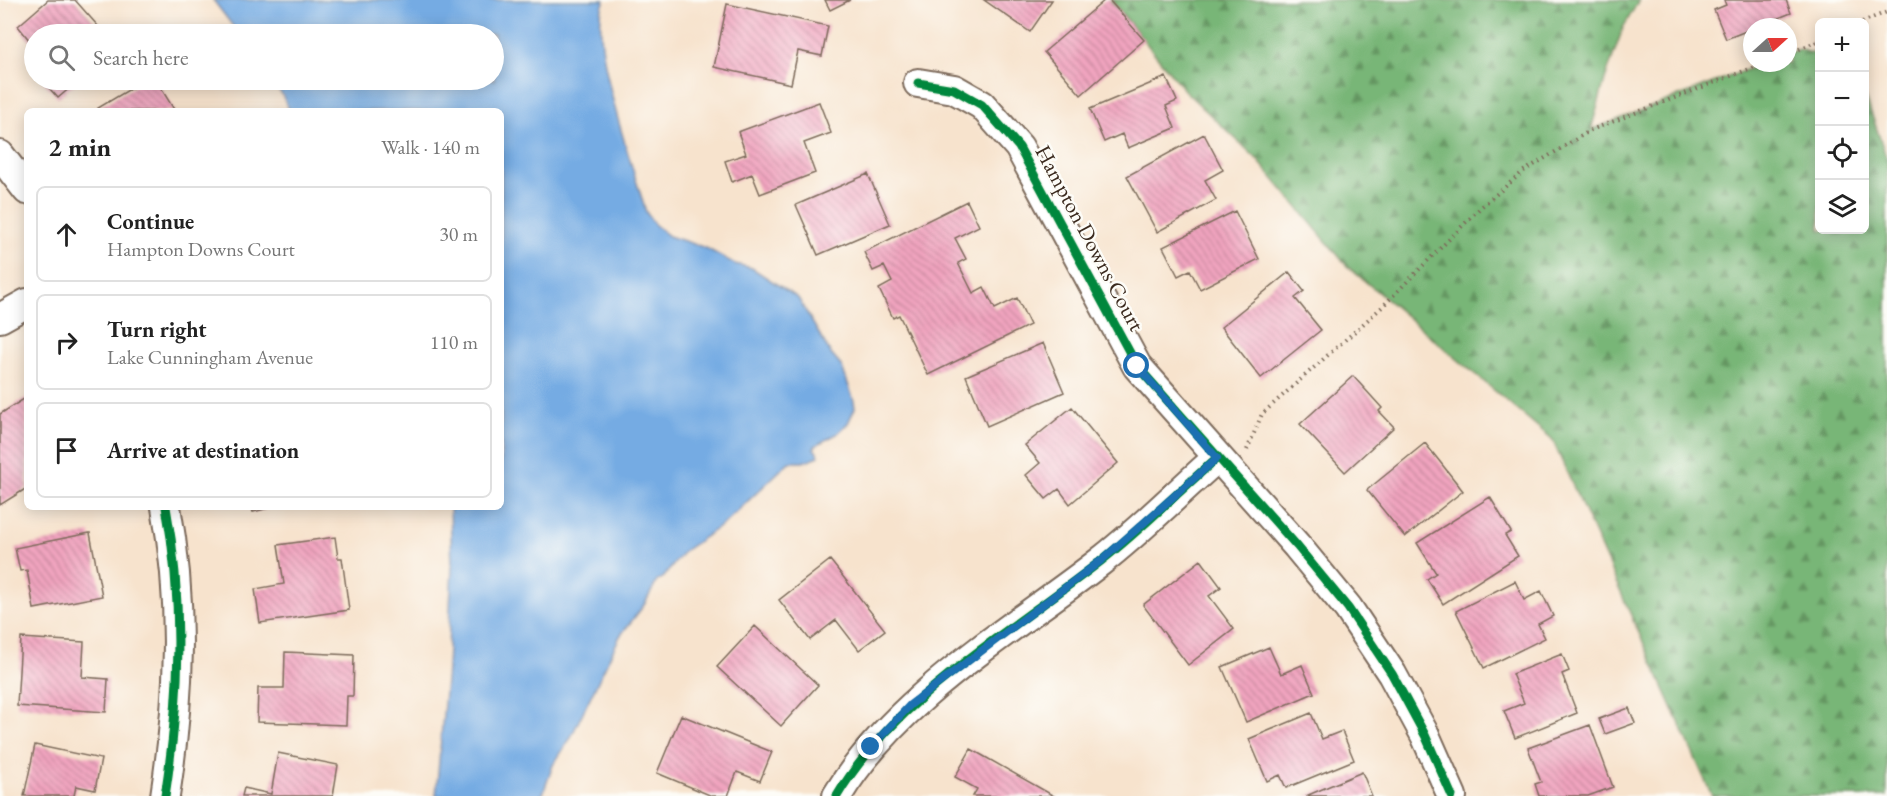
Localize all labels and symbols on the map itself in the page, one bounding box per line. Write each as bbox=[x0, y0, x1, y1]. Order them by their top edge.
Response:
north arrow bbox=[1743, 18, 1797, 72]
street label: Hampton Downs Court bbox=[1029, 140, 1151, 336]
route start bbox=[1123, 352, 1149, 378]
route end bbox=[857, 733, 883, 759]

